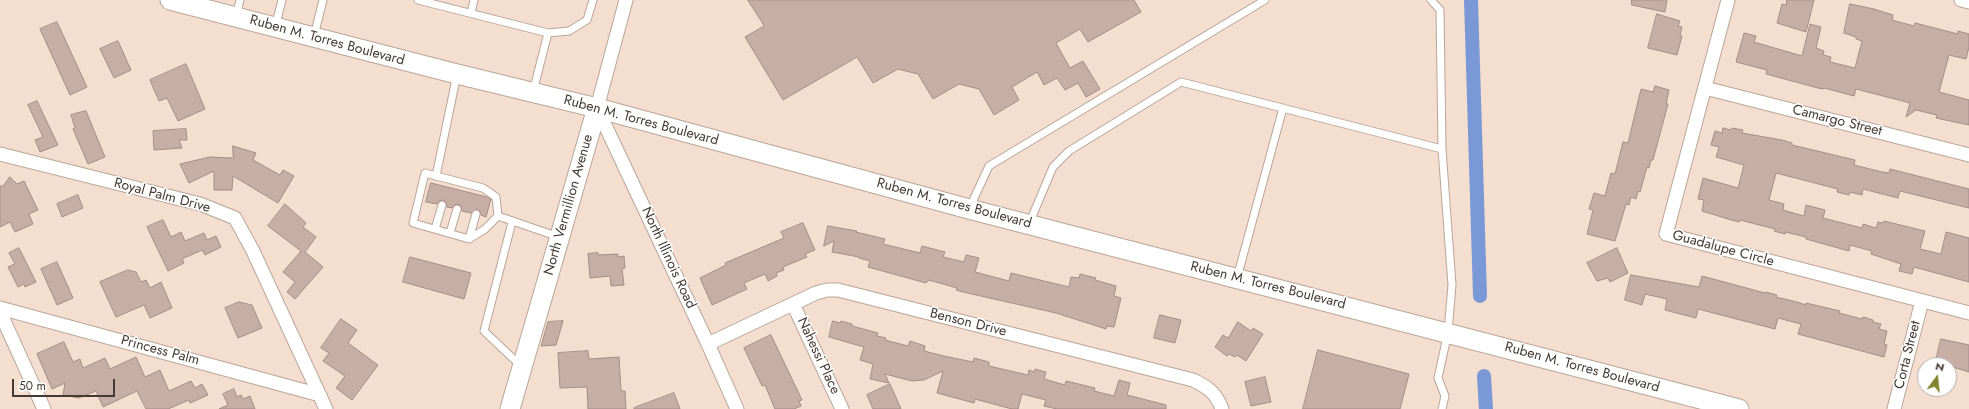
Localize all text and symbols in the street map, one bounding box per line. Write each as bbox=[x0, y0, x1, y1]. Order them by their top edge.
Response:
street label: Ruben M. Torres Boulevard bbox=[248, 12, 406, 70]
street label: Ruben M. Torres Boulevard bbox=[562, 92, 720, 150]
street label: Camargo Street bbox=[1790, 102, 1884, 140]
street label: North Vermillion Avenue bbox=[541, 133, 597, 277]
street label: Royal Palm Drive bbox=[112, 175, 212, 217]
street label: Ruben M. Torres Boulevard bbox=[875, 175, 1033, 233]
street label: North Illinois Road bbox=[637, 204, 699, 312]
street label: Guadalupe Circle bbox=[1670, 227, 1776, 271]
street label: Ruben M. Torres Boulevard bbox=[1189, 259, 1347, 313]
street label: Benson Drive bbox=[928, 305, 1008, 341]
street label: Nahessi Place bbox=[793, 315, 843, 397]
street label: Corta Street bbox=[1891, 319, 1925, 391]
street label: Princess Palm bbox=[119, 332, 201, 370]
street label: Ruben M. Torres Boulevard bbox=[1503, 339, 1661, 397]
north arrow bbox=[1917, 357, 1957, 397]
text: N bbox=[1934, 358, 1946, 375]
scale bar bbox=[14, 371, 117, 397]
text: 50 m bbox=[19, 377, 46, 395]

